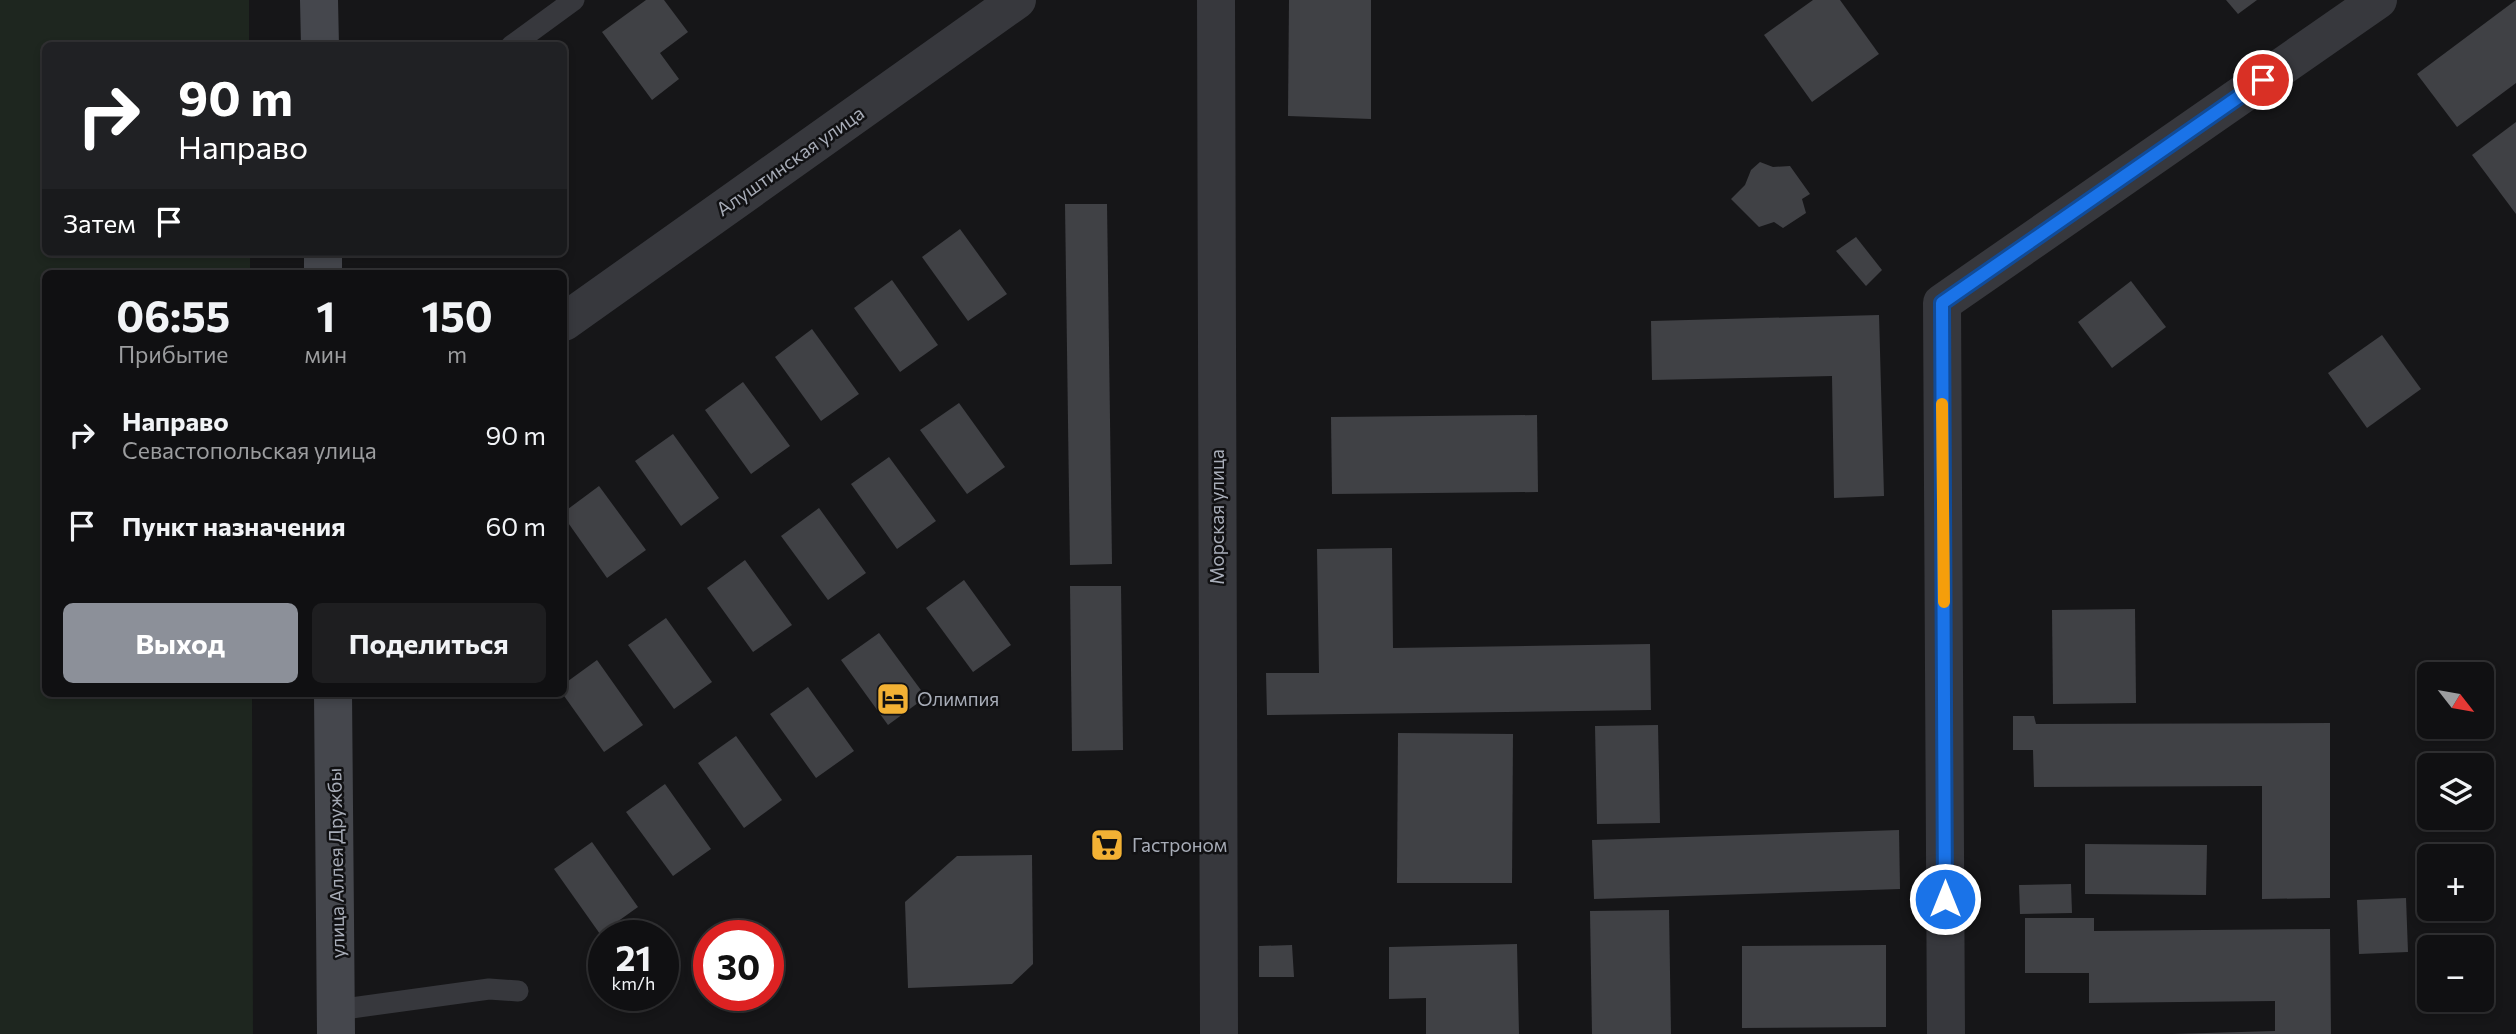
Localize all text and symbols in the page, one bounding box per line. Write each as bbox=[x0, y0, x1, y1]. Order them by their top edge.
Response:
pin bbox=[2233, 50, 2293, 110]
icon: arrive bbox=[2244, 61, 2282, 99]
text: 90 m bbox=[178, 66, 293, 126]
icon: right bbox=[63, 70, 154, 161]
street label: Алуштинская улица bbox=[711, 101, 868, 220]
text: Направо bbox=[178, 126, 308, 166]
icon: arrive bbox=[150, 203, 188, 241]
text: Затем bbox=[63, 207, 136, 238]
text: 06:55 bbox=[116, 289, 230, 341]
text: 1 bbox=[316, 289, 335, 341]
text: 150 bbox=[421, 289, 493, 341]
text: Прибытие bbox=[118, 340, 228, 368]
text: мин bbox=[304, 340, 347, 368]
text: m bbox=[447, 340, 467, 368]
text: Направо bbox=[122, 405, 229, 436]
icon: right bbox=[63, 416, 101, 454]
text: 90 m bbox=[486, 419, 546, 450]
text: Севастопольская улица bbox=[122, 436, 377, 464]
street label: Морская улица bbox=[1205, 449, 1228, 585]
icon: arrive bbox=[63, 507, 101, 545]
text: Пункт назначения bbox=[122, 510, 346, 541]
text: 60 m bbox=[486, 510, 546, 541]
button: Выход bbox=[63, 603, 298, 683]
button: Поделиться bbox=[312, 603, 546, 683]
north arrow bbox=[2417, 662, 2494, 738]
map controls bbox=[2417, 662, 2494, 1012]
hotel icon: Олимпия bbox=[874, 680, 912, 718]
place label: Олимпия bbox=[917, 687, 999, 710]
button: layers bbox=[2417, 753, 2494, 830]
street label: улица Аллея Дружбы bbox=[322, 768, 349, 958]
supermarket icon: Гастроном bbox=[1088, 826, 1126, 864]
place label: Гастроном bbox=[1132, 833, 1227, 856]
button: + bbox=[2417, 844, 2494, 921]
position arrow bbox=[1908, 862, 1982, 936]
speed limit sign: 30 bbox=[693, 920, 784, 1011]
text: 21 bbox=[616, 935, 651, 978]
button: − bbox=[2417, 935, 2494, 1012]
text: km/h bbox=[612, 972, 655, 994]

